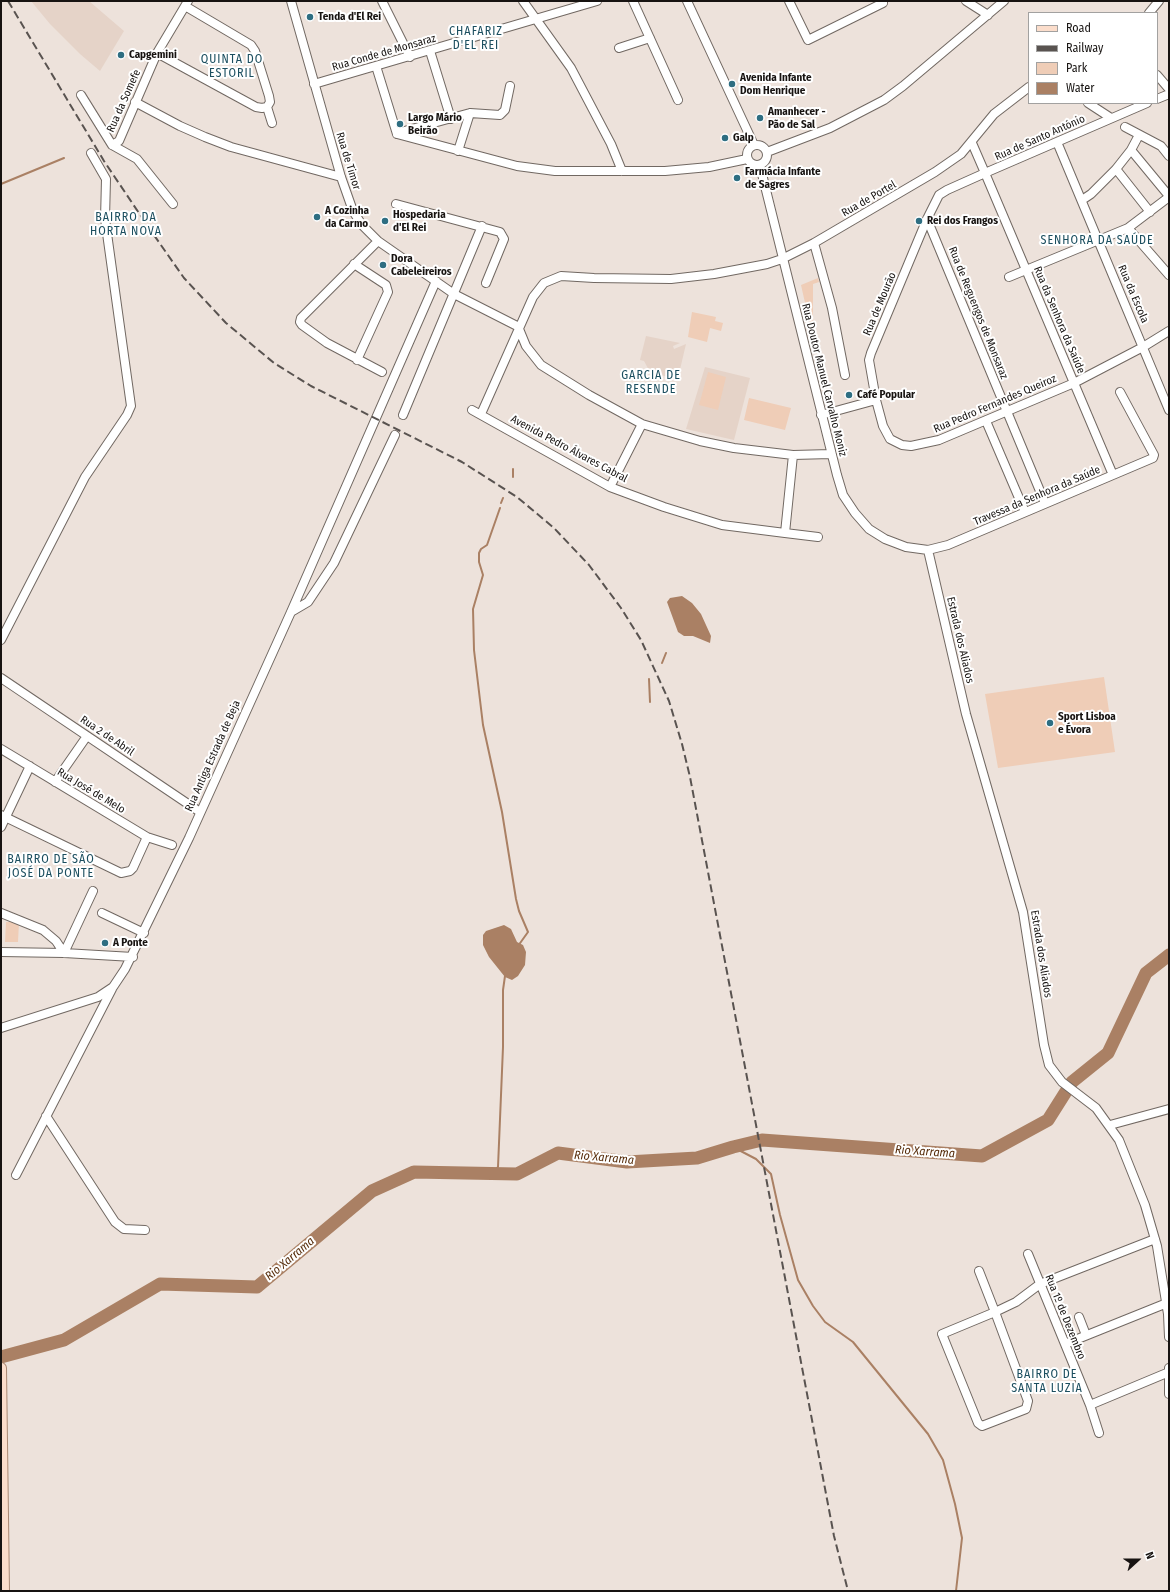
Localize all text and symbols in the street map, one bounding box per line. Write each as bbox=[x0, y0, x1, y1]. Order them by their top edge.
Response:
place label: Tenda d'El Rei bbox=[318, 10, 381, 24]
marker: Tenda d'El Rei bbox=[305, 12, 315, 22]
legend bbox=[1028, 12, 1158, 104]
text: Road bbox=[1066, 21, 1091, 35]
district label: CHAFARIZ D'EL REI bbox=[449, 25, 503, 53]
street label: Rua Conde de Monsaraz bbox=[331, 32, 437, 74]
text: Railway bbox=[1066, 41, 1103, 55]
place label: Capgemini bbox=[129, 48, 177, 62]
marker: Capgemini bbox=[116, 50, 126, 60]
district label: QUINTA DO ESTORIL bbox=[201, 53, 263, 81]
text: Park bbox=[1066, 61, 1087, 75]
street label: Rua da Somefe bbox=[104, 68, 144, 134]
place label: Avenida Infante Dom Henrique bbox=[740, 71, 812, 97]
marker: Avenida Infante Dom Henrique bbox=[727, 79, 737, 89]
text: Water bbox=[1066, 81, 1094, 95]
place label: Amanhecer - Pão de Sal bbox=[768, 105, 826, 131]
place label: Largo Mário Beirão bbox=[408, 111, 462, 137]
street label: Rua de Santo António bbox=[993, 112, 1087, 164]
marker: Amanhecer - Pão de Sal bbox=[755, 113, 765, 123]
marker: Largo Mário Beirão bbox=[395, 119, 405, 129]
street label: Rua de Timor bbox=[333, 131, 363, 191]
place label: Galp bbox=[733, 131, 754, 145]
marker: Galp bbox=[720, 133, 730, 143]
place label: Farmácia Infante de Sagres bbox=[745, 165, 821, 191]
marker: Farmácia Infante de Sagres bbox=[732, 173, 742, 183]
street label: Rua de Portel bbox=[840, 178, 898, 220]
place label: A Cozinha da Carmo bbox=[325, 204, 369, 230]
place label: Hospedaria d'El Rei bbox=[393, 208, 446, 234]
district label: BAIRRO DA HORTA NOVA bbox=[90, 211, 162, 239]
marker: A Cozinha da Carmo bbox=[312, 212, 322, 222]
place label: Rei dos Frangos bbox=[927, 214, 998, 228]
marker: Hospedaria d'El Rei bbox=[380, 216, 390, 226]
marker: Rei dos Frangos bbox=[914, 216, 924, 226]
district label: SENHORA DA SAÚDE bbox=[1040, 234, 1154, 248]
street label: Rua de Reguengos de Monsaraz bbox=[945, 245, 1011, 381]
place label: Dora Cabeleireiros bbox=[391, 252, 452, 278]
marker: Dora Cabeleireiros bbox=[378, 260, 388, 270]
street label: Rua da Escola bbox=[1115, 263, 1151, 325]
street label: Rua da Senhora da Saúde bbox=[1030, 264, 1088, 376]
street label: Rua de Mourão bbox=[861, 270, 899, 338]
street label: Rua Doutor Manuel Carvalho Moniz bbox=[799, 302, 849, 458]
district label: GARCIA DE RESENDE bbox=[621, 369, 681, 397]
street label: Rua Pedro Fernandes Queiroz bbox=[932, 372, 1058, 436]
place label: Café Popular bbox=[857, 388, 915, 402]
marker: Café Popular bbox=[844, 390, 854, 400]
street label: Avenida Pedro Álvares Cabral bbox=[508, 413, 630, 485]
street label: Travessa da Senhora da Saúde bbox=[972, 463, 1102, 529]
street label: Estrada dos Aliados bbox=[944, 595, 976, 685]
street label: Rua Antiga Estrada de Beja bbox=[183, 698, 243, 814]
place label: Sport Lisboa e Évora bbox=[1058, 710, 1116, 736]
street label: Rua 2 de Abril bbox=[78, 713, 136, 759]
marker: Sport Lisboa e Évora bbox=[1045, 718, 1055, 728]
street label: Rua José de Melo bbox=[55, 766, 127, 816]
district label: BAIRRO DE SÃO JOSÉ DA PONTE bbox=[7, 853, 95, 881]
street label: Estrada dos Aliados bbox=[1028, 909, 1054, 999]
place label: A Ponte bbox=[113, 936, 148, 950]
marker: A Ponte bbox=[100, 938, 110, 948]
water label: Rio Xarrama bbox=[895, 1143, 955, 1161]
water label: Rio Xarrama bbox=[573, 1148, 635, 1168]
water label: Rio Xarrama bbox=[262, 1234, 318, 1284]
street label: Rua 1º de Dezembro bbox=[1042, 1273, 1088, 1361]
district label: BAIRRO DE SANTA LUZIA bbox=[1011, 1368, 1083, 1396]
north arrow bbox=[1118, 1540, 1158, 1580]
text: N bbox=[1142, 1550, 1157, 1561]

